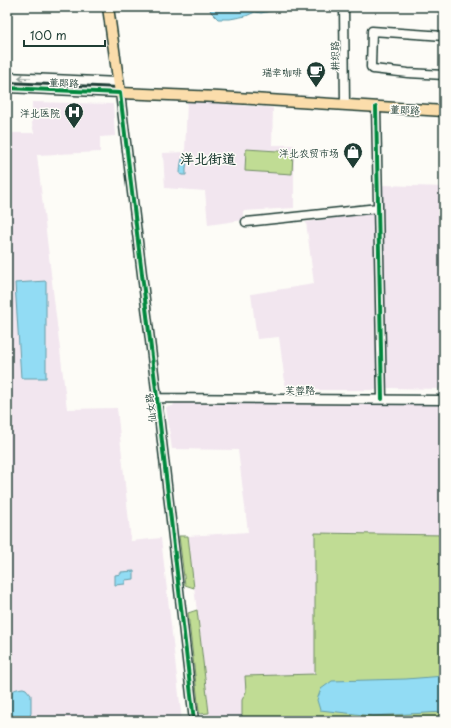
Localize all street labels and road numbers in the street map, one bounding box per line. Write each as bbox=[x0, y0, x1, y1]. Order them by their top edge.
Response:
street label: 耕织路 bbox=[326, 41, 342, 71]
street label: 董郎路 bbox=[49, 74, 79, 90]
street label: 董郎路 bbox=[390, 101, 420, 117]
street label: 芙蓉路 bbox=[285, 382, 315, 397]
street label: 仙女路 bbox=[141, 392, 159, 424]

